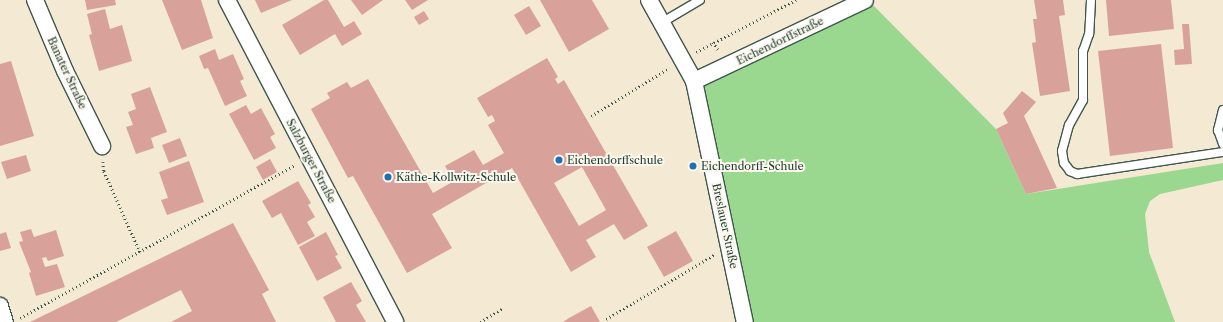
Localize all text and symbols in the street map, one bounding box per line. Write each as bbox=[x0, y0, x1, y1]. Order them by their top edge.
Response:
street label: Eichendorffstraße bbox=[734, 14, 826, 68]
street label: Banater Straße bbox=[44, 35, 90, 111]
street label: Salzburger Straße bbox=[283, 117, 339, 205]
place label: Eichendorffschule bbox=[567, 153, 663, 167]
marker: Eichendorffschule bbox=[554, 155, 564, 165]
place label: Eichendorff-Schule bbox=[701, 159, 804, 173]
marker: Eichendorff-Schule bbox=[688, 161, 698, 171]
place label: Käthe-Kollwitz-Schule bbox=[396, 170, 516, 184]
marker: Käthe-Kollwitz-Schule bbox=[383, 172, 393, 182]
street label: Breslauer Straße bbox=[709, 182, 741, 270]

